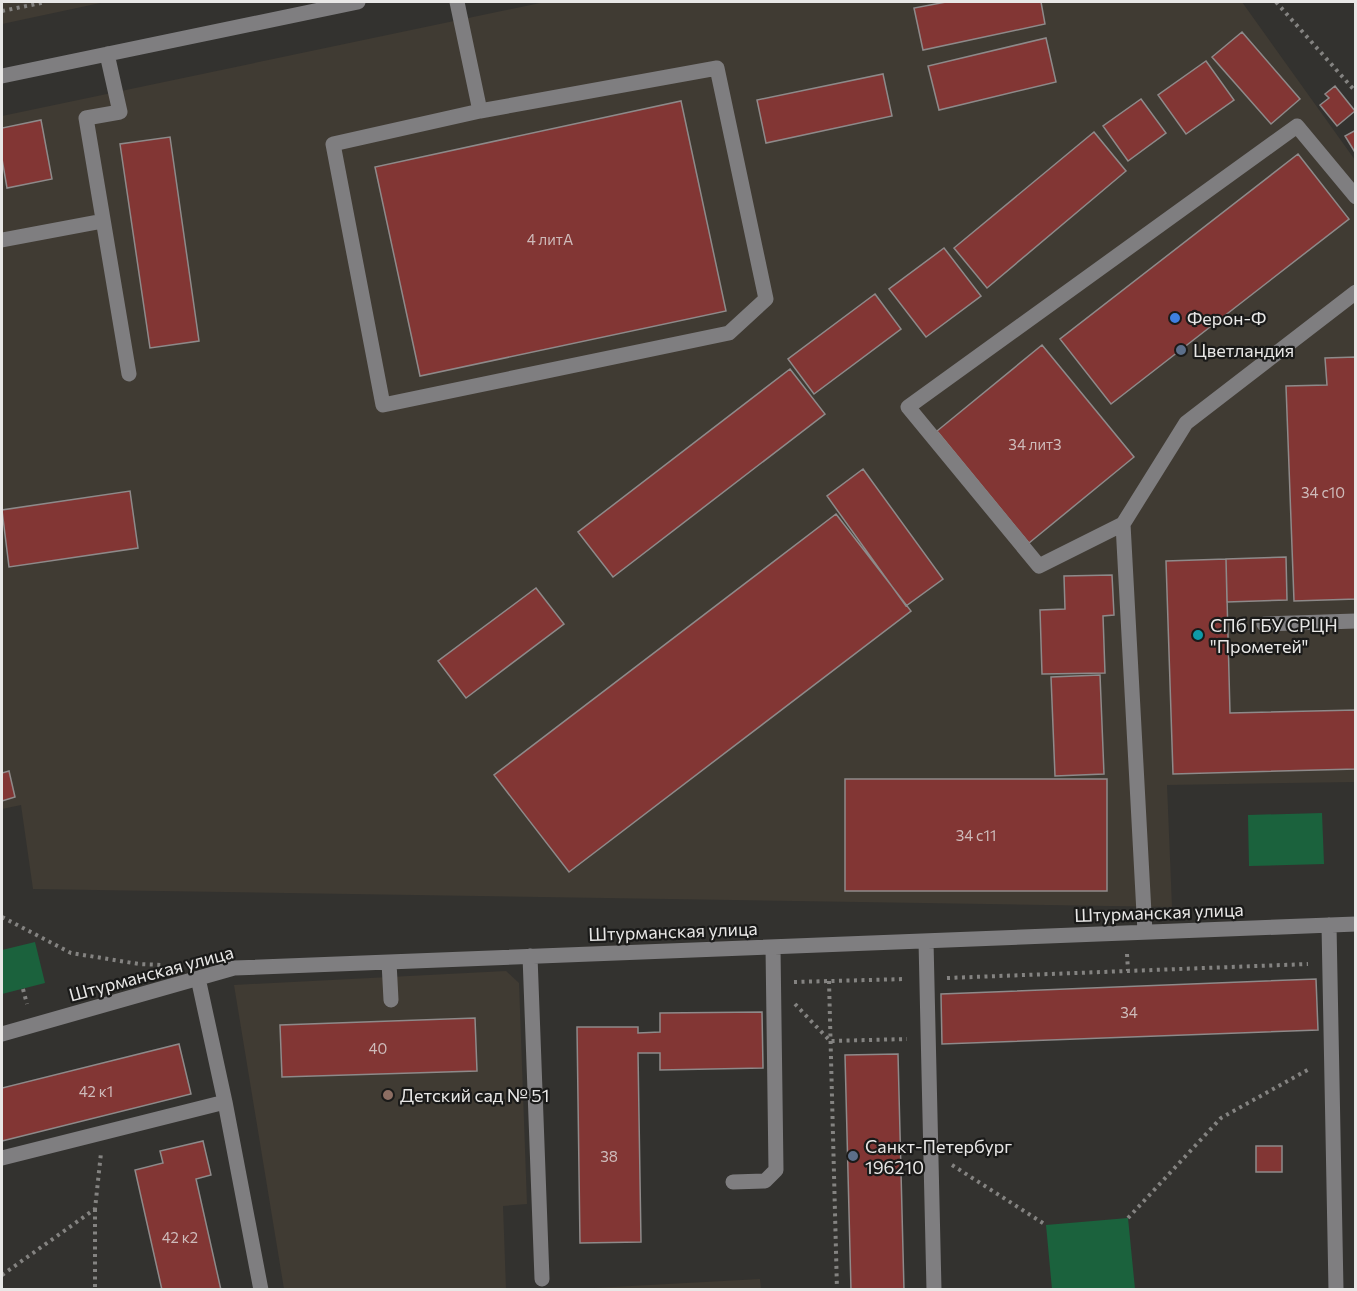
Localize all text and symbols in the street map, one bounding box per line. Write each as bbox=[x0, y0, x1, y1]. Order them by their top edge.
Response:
house number: 4 литА bbox=[527, 230, 573, 248]
place label: Ферон-Ф bbox=[1187, 307, 1266, 329]
marker: Ферон-Ф bbox=[1168, 311, 1182, 325]
place label: Цветландия bbox=[1193, 339, 1294, 361]
marker: Цветландия bbox=[1174, 343, 1188, 357]
house number: 34 лит3 bbox=[1008, 435, 1062, 453]
house number: 34 с10 bbox=[1301, 483, 1345, 501]
place label: СПб ГБУ СРЦН "Прометей" bbox=[1210, 614, 1338, 657]
marker: СПб ГБУ СРЦН "Прометей" bbox=[1191, 628, 1205, 642]
house number: 34 с11 bbox=[956, 826, 996, 844]
street label: Штурманская улица bbox=[1074, 898, 1244, 926]
street label: Штурманская улица bbox=[588, 917, 758, 945]
street label: Штурманская улица bbox=[66, 940, 236, 1006]
house number: 34 bbox=[1120, 1003, 1138, 1021]
house number: 40 bbox=[369, 1039, 387, 1057]
house number: 42 к1 bbox=[79, 1082, 113, 1100]
place label: Детский сад № 51 bbox=[400, 1084, 549, 1106]
marker: Детский сад № 51 bbox=[381, 1088, 395, 1102]
place label: Санкт-Петербург 196210 bbox=[865, 1135, 1012, 1178]
house number: 38 bbox=[600, 1147, 618, 1165]
marker: Санкт-Петербург 196210 bbox=[846, 1149, 860, 1163]
house number: 42 к2 bbox=[162, 1228, 198, 1246]

